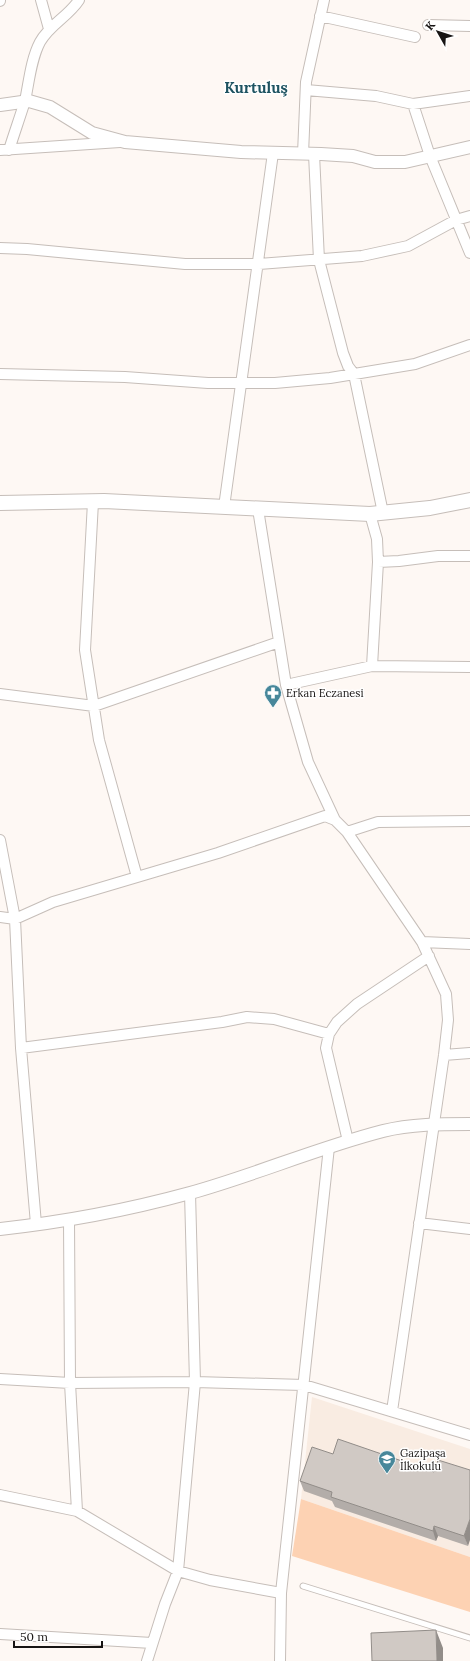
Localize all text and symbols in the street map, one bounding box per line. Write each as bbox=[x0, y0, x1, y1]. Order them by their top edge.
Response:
north arrow bbox=[418, 12, 458, 52]
text: K bbox=[422, 18, 438, 33]
district label: Kurtuluş bbox=[224, 78, 288, 97]
pharmacy icon: Erkan Eczanesi bbox=[263, 683, 283, 708]
place label: Erkan Eczanesi bbox=[286, 686, 363, 700]
place label: Gazipaşa İlkokulu bbox=[400, 1446, 446, 1473]
school or university icon: Gazipaşa İlkokulu bbox=[377, 1449, 397, 1474]
scale bar bbox=[14, 1623, 102, 1649]
text: 50 m bbox=[20, 1629, 48, 1644]

